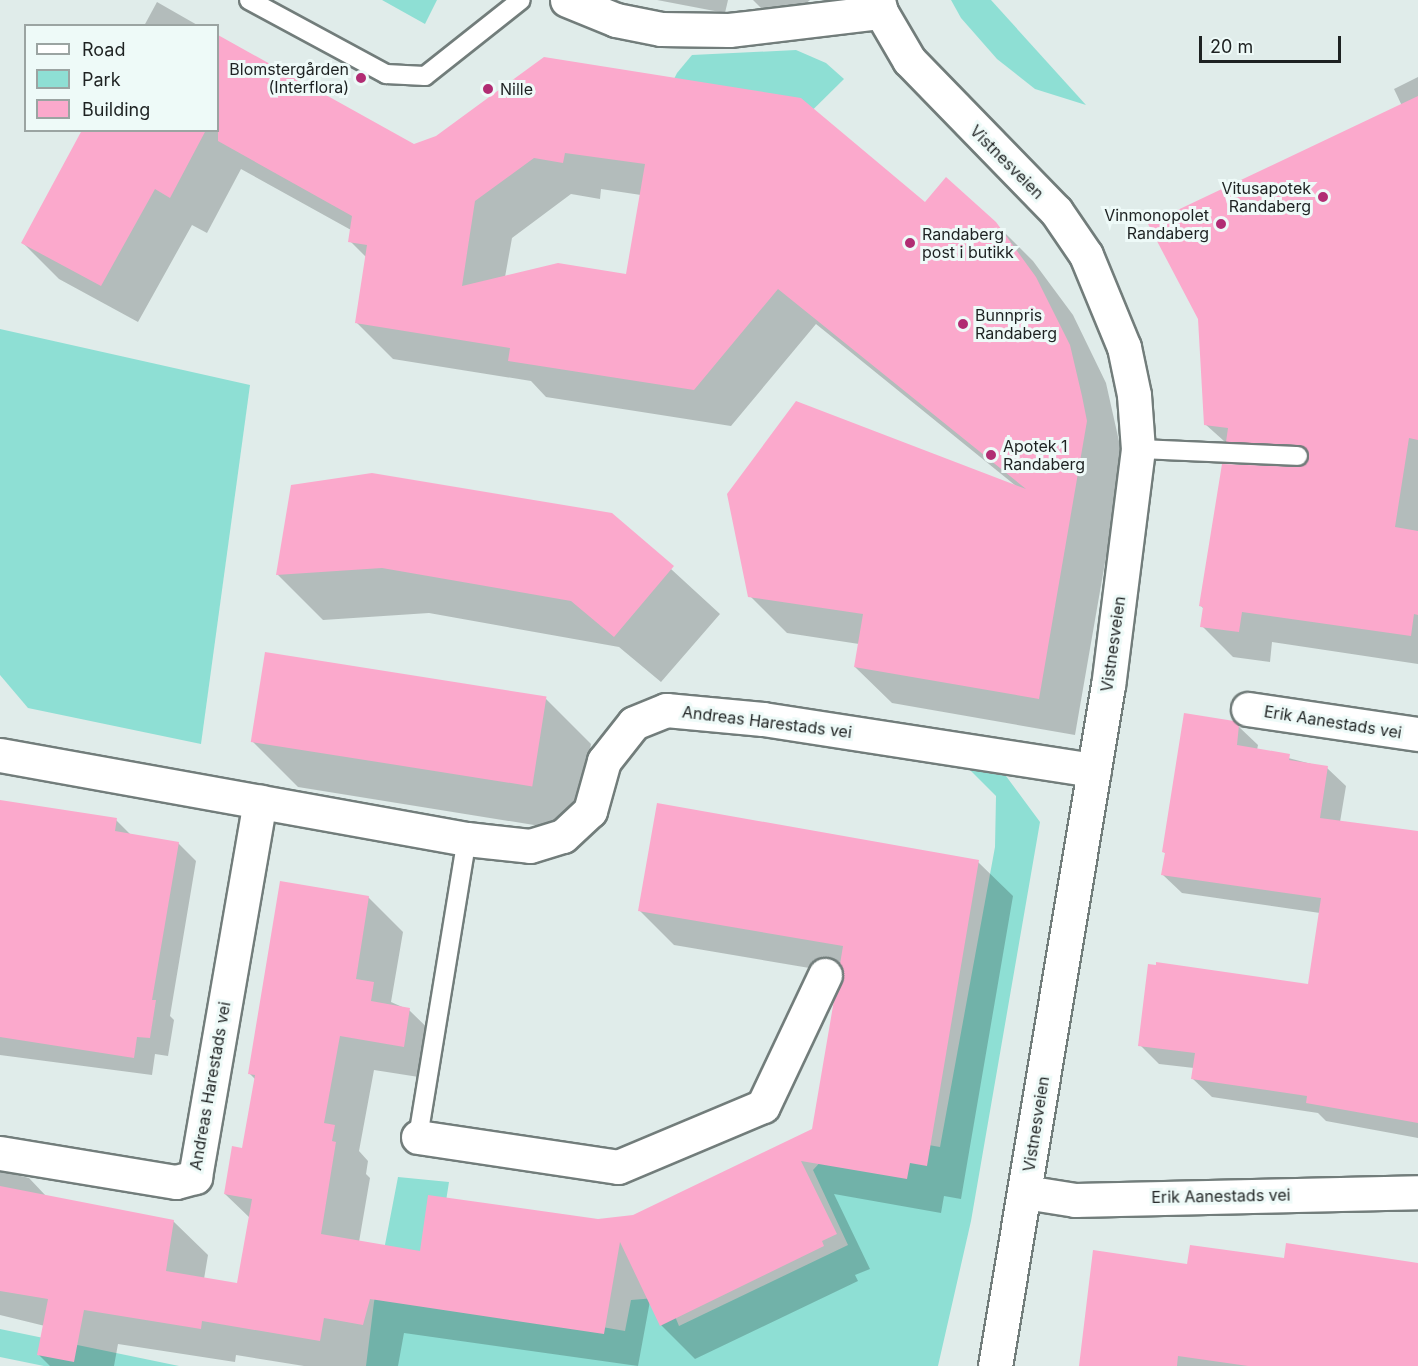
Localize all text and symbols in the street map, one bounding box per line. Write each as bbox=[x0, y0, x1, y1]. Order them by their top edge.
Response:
legend bbox=[24, 24, 219, 132]
scale bar bbox=[1202, 24, 1344, 62]
text: 20 m bbox=[1210, 36, 1253, 57]
text: Road bbox=[82, 39, 125, 60]
place label: Blomstergården (Interflora) bbox=[229, 59, 349, 97]
text: Park bbox=[82, 69, 121, 90]
marker: Blomstergården (Interflora) bbox=[354, 71, 368, 85]
place label: Nille bbox=[500, 79, 533, 99]
marker: Nille bbox=[481, 82, 495, 96]
text: Building bbox=[82, 99, 150, 120]
street label: Vistnesveien bbox=[966, 121, 1048, 203]
place label: Vitusapotek Randaberg bbox=[1221, 178, 1311, 216]
marker: Vitusapotek Randaberg bbox=[1316, 190, 1330, 204]
place label: Vinmonopolet Randaberg bbox=[1104, 205, 1209, 243]
marker: Vinmonopolet Randaberg bbox=[1214, 217, 1228, 231]
place label: Randaberg post i butikk bbox=[922, 224, 1014, 262]
marker: Randaberg post i butikk bbox=[903, 236, 917, 250]
place label: Bunnpris Randaberg bbox=[975, 305, 1057, 343]
marker: Bunnpris Randaberg bbox=[956, 317, 970, 331]
place label: Apotek 1 Randaberg bbox=[1003, 436, 1085, 474]
marker: Apotek 1 Randaberg bbox=[984, 448, 998, 462]
street label: Vistnesveien bbox=[1097, 595, 1129, 693]
street label: Andreas Harestads vei bbox=[681, 702, 853, 742]
street label: Erik Aanestads vei bbox=[1263, 702, 1403, 742]
street label: Andreas Harestads vei bbox=[186, 1000, 234, 1172]
street label: Vistnesveien bbox=[1019, 1075, 1053, 1173]
street label: Erik Aanestads vei bbox=[1151, 1185, 1291, 1207]

